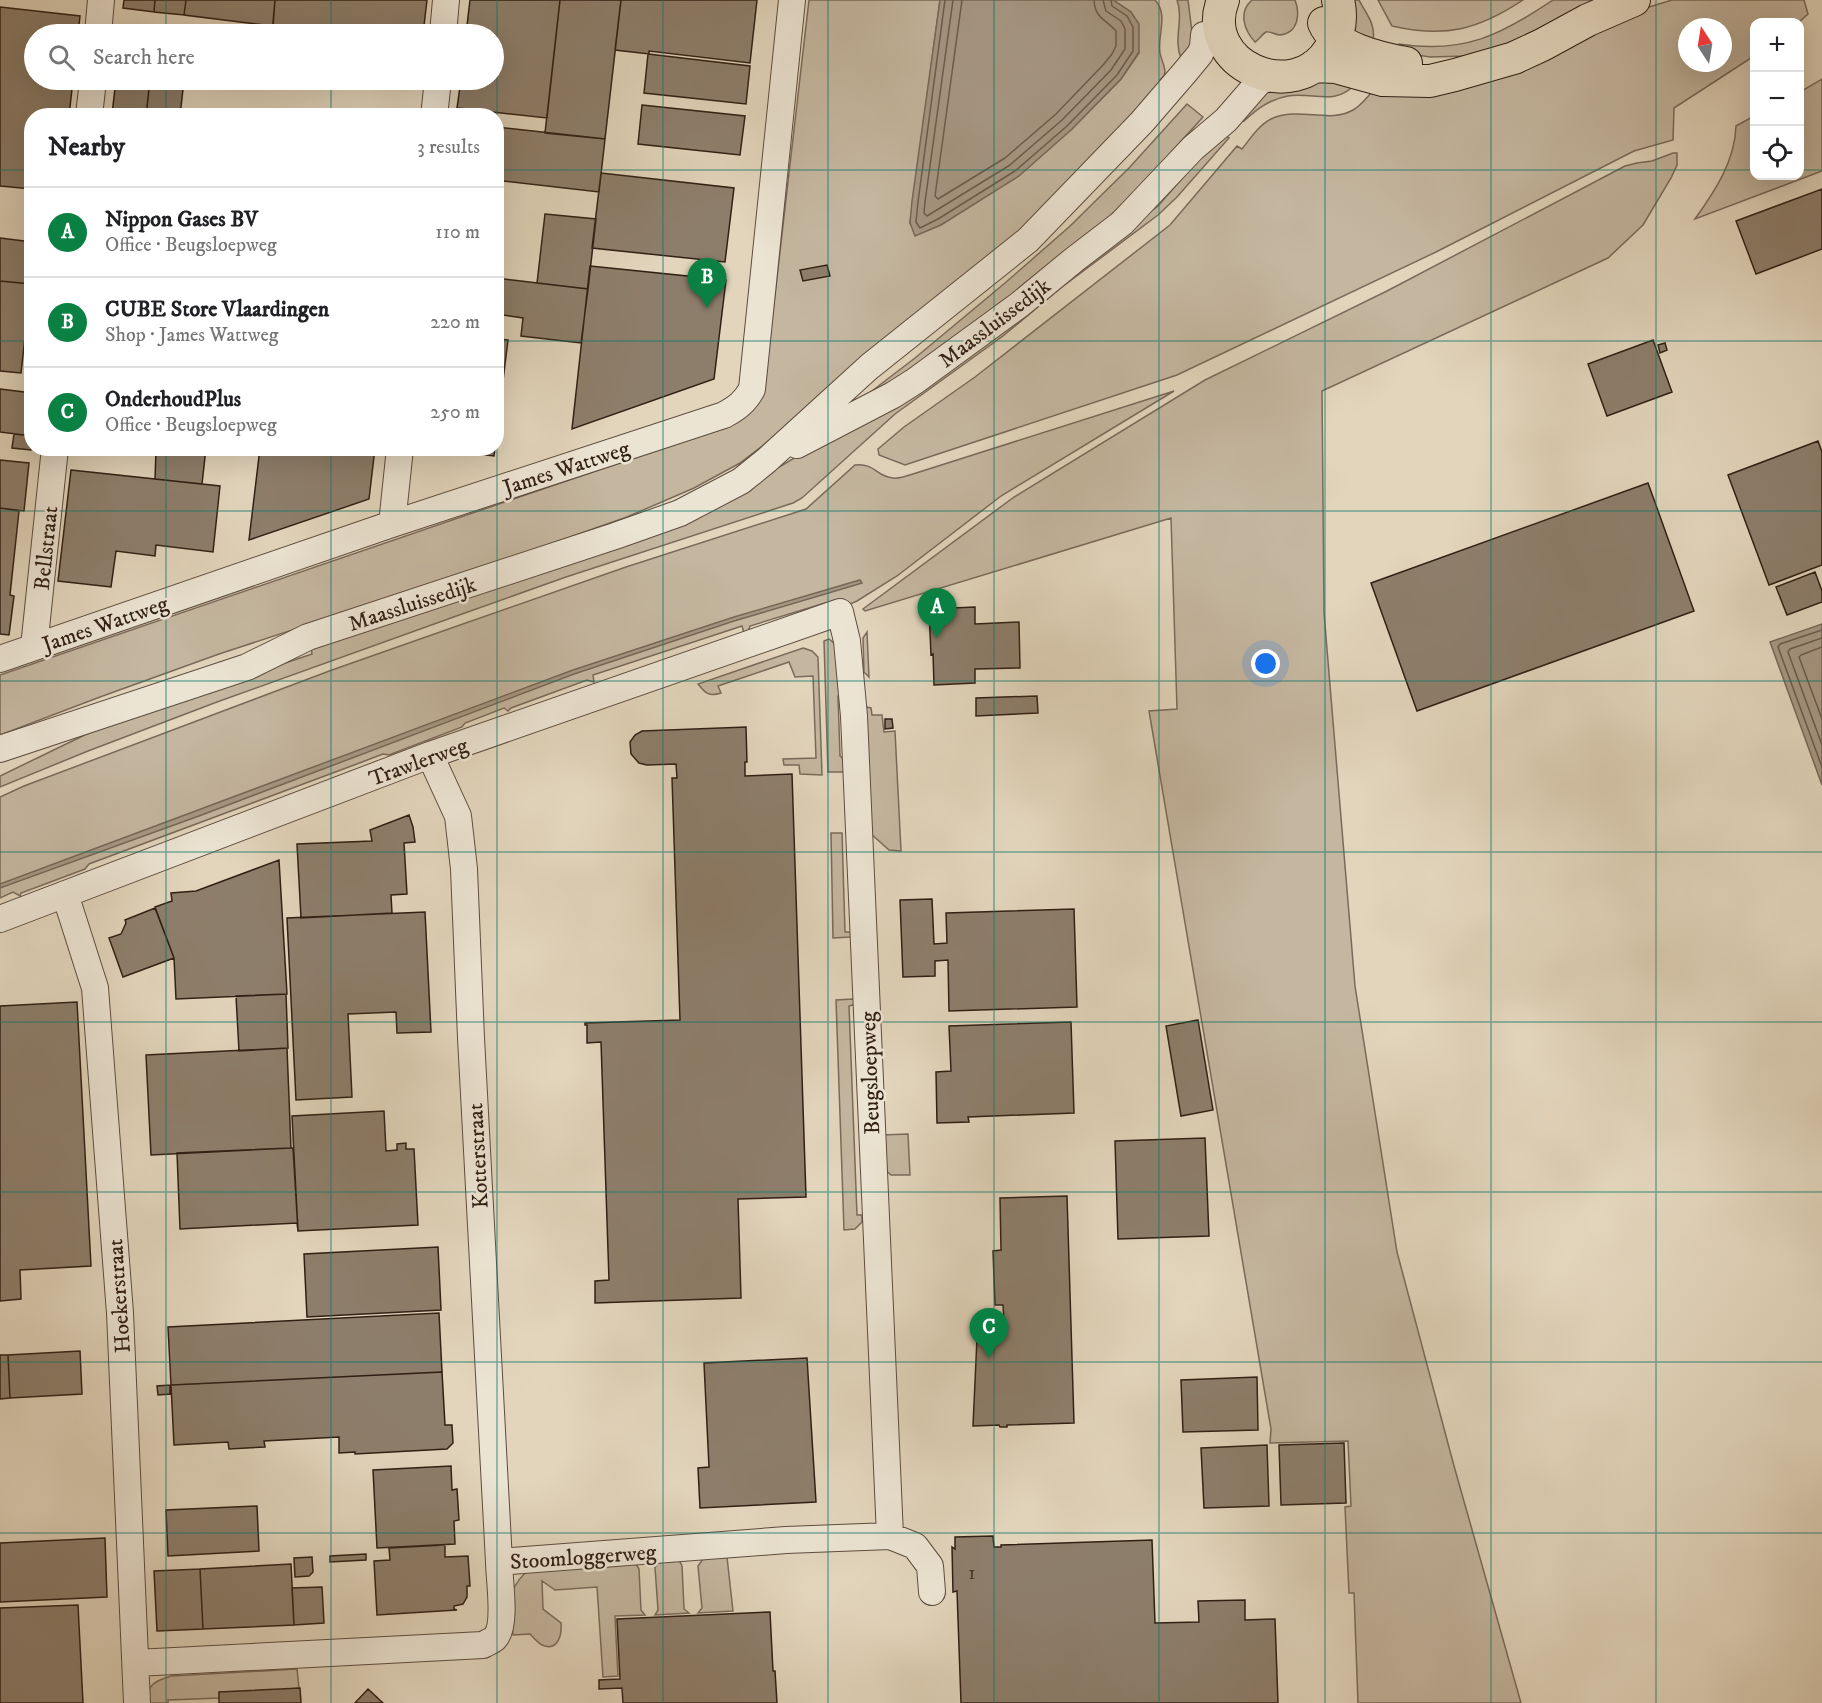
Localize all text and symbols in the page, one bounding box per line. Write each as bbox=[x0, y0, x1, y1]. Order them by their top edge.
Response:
north arrow bbox=[1678, 18, 1732, 72]
map controls bbox=[1750, 18, 1804, 180]
button: + bbox=[1750, 18, 1804, 72]
search box bbox=[24, 24, 504, 90]
icon: search bbox=[45, 41, 78, 74]
text: Search here bbox=[93, 44, 195, 71]
button: − bbox=[1750, 72, 1804, 126]
button: locate bbox=[1750, 126, 1804, 180]
text: Nearby bbox=[48, 131, 125, 164]
text: 3 results bbox=[417, 135, 480, 160]
text: Nippon Gases BV bbox=[105, 206, 258, 233]
text: A bbox=[61, 220, 74, 245]
text: 110 m bbox=[435, 220, 480, 245]
text: Office · Beugsloepweg bbox=[105, 233, 277, 258]
pin: B bbox=[688, 258, 726, 308]
street label: Maassluissedijk bbox=[934, 272, 1056, 374]
text: CUBE Store Vlaardingen bbox=[105, 296, 329, 323]
text: B bbox=[61, 310, 74, 335]
text: 220 m bbox=[430, 310, 480, 335]
text: Shop · James Wattweg bbox=[105, 323, 279, 348]
text: OnderhoudPlus bbox=[105, 386, 241, 413]
text: C bbox=[61, 400, 74, 425]
text: 250 m bbox=[430, 400, 480, 425]
text: Office · Beugsloepweg bbox=[105, 413, 277, 438]
street label: James Wattweg bbox=[498, 435, 633, 502]
street label: Bellstraat bbox=[29, 505, 64, 592]
street label: Maassluissedijk bbox=[345, 571, 480, 638]
pin: A bbox=[918, 588, 956, 638]
street label: James Wattweg bbox=[37, 590, 172, 659]
your location bbox=[1251, 649, 1280, 678]
street label: Trawlerweg bbox=[365, 732, 472, 793]
street label: Beugsloepweg bbox=[855, 1011, 886, 1135]
street label: Kotterstraat bbox=[462, 1102, 495, 1209]
street label: Hoekerstraat bbox=[102, 1238, 137, 1354]
pin: C bbox=[970, 1308, 1008, 1358]
street label: Stoomloggerweg bbox=[509, 1539, 657, 1576]
house number: 1 bbox=[968, 1561, 976, 1586]

